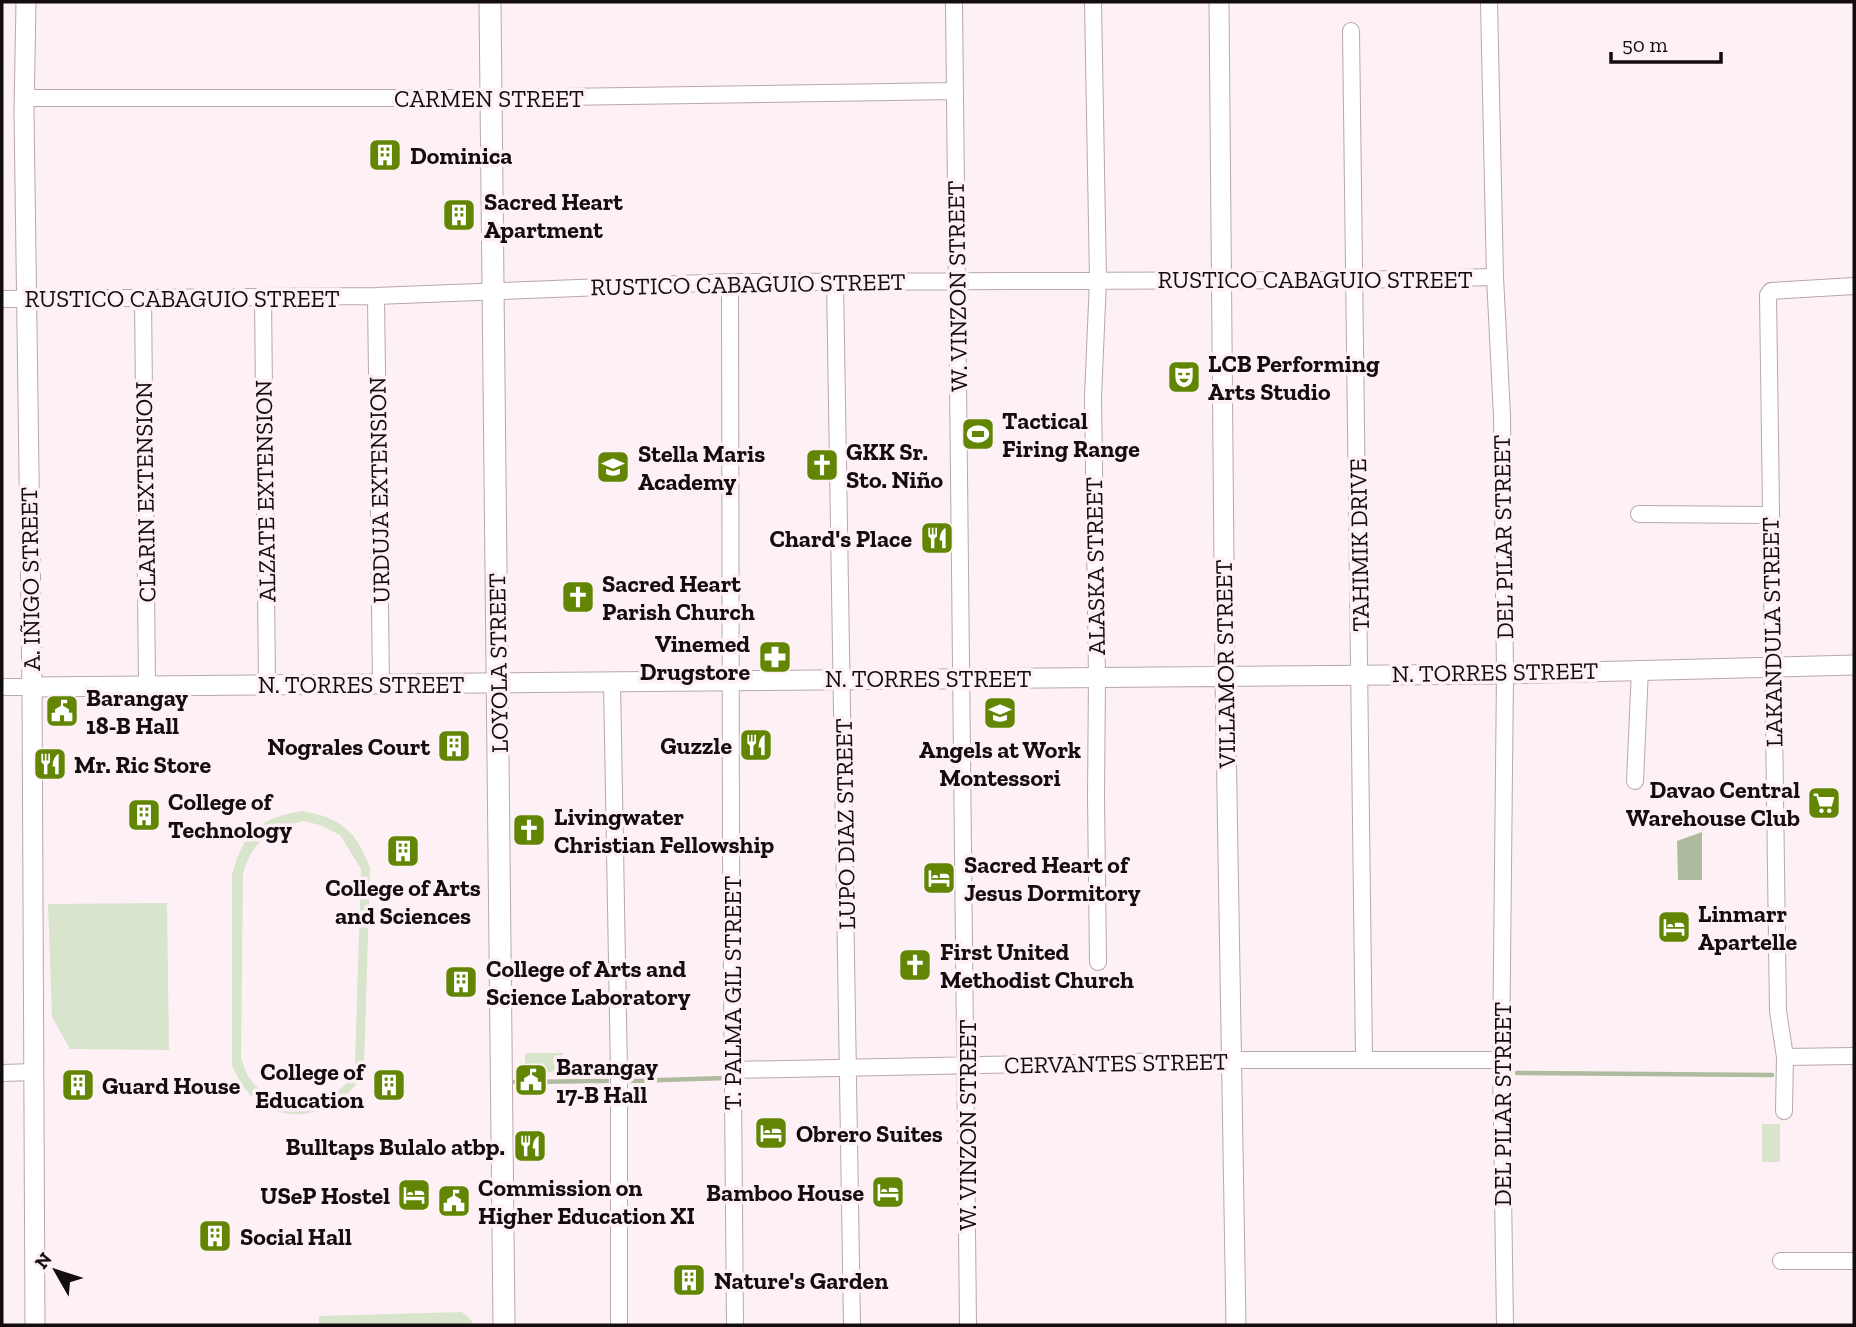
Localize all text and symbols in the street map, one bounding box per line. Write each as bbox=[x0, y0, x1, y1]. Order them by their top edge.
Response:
scale bar bbox=[1611, 21, 1721, 65]
text: 50 m bbox=[1622, 32, 1668, 57]
street label: CARMEN STREET bbox=[394, 84, 584, 113]
building icon: Dominica bbox=[366, 136, 404, 174]
place label: Dominica bbox=[410, 141, 512, 170]
street label: W. VINZON STREET bbox=[941, 180, 973, 392]
place label: Sacred Heart Apartment bbox=[484, 187, 623, 244]
building icon: Sacred Heart Apartment bbox=[440, 196, 478, 234]
street label: RUSTICO CABAGUIO STREET bbox=[1157, 265, 1473, 294]
street label: RUSTICO CABAGUIO STREET bbox=[590, 267, 906, 301]
street label: RUSTICO CABAGUIO STREET bbox=[24, 284, 340, 313]
place label: LCB Performing Arts Studio bbox=[1208, 349, 1380, 406]
theatre icon: LCB Performing Arts Studio bbox=[1165, 358, 1203, 396]
street label: URDUJA EXTENSION bbox=[363, 376, 395, 604]
street label: ALZATE EXTENSION bbox=[249, 380, 281, 602]
street label: CLARIN EXTENSION bbox=[129, 381, 161, 603]
place label: Tactical Firing Range bbox=[1002, 406, 1140, 463]
sports icon: Tactical Firing Range bbox=[959, 415, 997, 453]
street label: DEL PILAR STREET bbox=[1487, 434, 1519, 639]
place label: GKK Sr. Sto. Niño bbox=[846, 437, 944, 494]
place label: Stella Maris Academy bbox=[638, 439, 765, 496]
church icon: GKK Sr. Sto. Niño bbox=[803, 446, 841, 484]
school or university icon: Stella Maris Academy bbox=[594, 448, 632, 486]
street label: TAHIMIK DRIVE bbox=[1343, 458, 1375, 632]
street label: ALASKA STREET bbox=[1079, 477, 1111, 655]
street label: A. IÑIGO STREET bbox=[14, 487, 46, 671]
street label: LAKANDULA STREET bbox=[1755, 517, 1789, 747]
restaurant icon: Chard's Place bbox=[918, 519, 956, 557]
place label: Chard's Place bbox=[769, 524, 912, 553]
street label: VILLAMOR STREET bbox=[1209, 559, 1241, 770]
place label: Sacred Heart Parish Church bbox=[602, 569, 755, 626]
street label: LOYOLA STREET bbox=[482, 573, 514, 753]
church icon: Sacred Heart Parish Church bbox=[559, 578, 597, 616]
place label: Vinemed Drugstore bbox=[640, 629, 750, 686]
pharmacy icon: Vinemed Drugstore bbox=[756, 638, 794, 676]
street label: N. TORRES STREET bbox=[1391, 656, 1599, 688]
street label: N. TORRES STREET bbox=[825, 664, 1031, 693]
street label: N. TORRES STREET bbox=[258, 670, 464, 699]
place label: Barangay 18-B Hall bbox=[86, 683, 188, 740]
public building icon: Barangay 18-B Hall bbox=[43, 692, 81, 730]
school or university icon: Angels at Work Montessori bbox=[981, 694, 1019, 732]
street label: LUPO DIAZ STREET bbox=[829, 718, 861, 930]
restaurant icon: Guzzle bbox=[737, 726, 775, 764]
building icon: Nograles Court bbox=[435, 727, 473, 765]
place label: Guzzle bbox=[660, 731, 732, 760]
place label: Nograles Court bbox=[267, 732, 430, 761]
place label: Angels at Work Montessori bbox=[919, 735, 1081, 792]
restaurant icon: Mr. Ric Store bbox=[31, 745, 69, 783]
place label: Mr. Ric Store bbox=[74, 750, 212, 779]
place label: Davao Central Warehouse Club bbox=[1626, 775, 1800, 832]
supermarket icon: Davao Central Warehouse Club bbox=[1805, 784, 1843, 822]
place label: College of Technology bbox=[168, 787, 292, 844]
building icon: College of Technology bbox=[125, 796, 163, 834]
place label: Livingwater Christian Fellowship bbox=[554, 802, 775, 859]
church icon: Livingwater Christian Fellowship bbox=[510, 811, 548, 849]
building icon: College of Arts and Sciences bbox=[384, 832, 422, 870]
place label: Sacred Heart of Jesus Dormitory bbox=[964, 850, 1141, 907]
hotel icon: Sacred Heart of Jesus Dormitory bbox=[920, 859, 958, 897]
place label: College of Arts and Sciences bbox=[325, 873, 481, 930]
street label: T. PALMA GIL STREET bbox=[718, 876, 747, 1110]
place label: Linmarr Apartelle bbox=[1698, 899, 1798, 956]
hotel icon: Linmarr Apartelle bbox=[1655, 908, 1693, 946]
place label: First United Methodist Church bbox=[940, 937, 1134, 994]
church icon: First United Methodist Church bbox=[896, 946, 934, 984]
place label: College of Arts and Science Laboratory bbox=[486, 954, 691, 1011]
building icon: College of Arts and Science Laboratory bbox=[442, 963, 480, 1001]
street label: DEL PILAR STREET bbox=[1488, 1002, 1517, 1206]
street label: W. VINZON STREET bbox=[953, 1019, 982, 1231]
street label: CERVANTES STREET bbox=[1004, 1047, 1228, 1079]
place label: Barangay 17-B Hall bbox=[556, 1052, 658, 1109]
place label: College of Education bbox=[255, 1057, 367, 1114]
public building icon: Barangay 17-B Hall bbox=[512, 1061, 550, 1099]
building icon: Guard House bbox=[59, 1066, 97, 1104]
building icon: College of Education bbox=[370, 1066, 408, 1104]
place label: Guard House bbox=[102, 1071, 241, 1100]
hotel icon: Obrero Suites bbox=[752, 1114, 790, 1152]
place label: Obrero Suites bbox=[796, 1119, 943, 1148]
restaurant icon: Bulltaps Bulalo atbp. bbox=[511, 1127, 549, 1165]
place label: Bulltaps Bulalo atbp. bbox=[286, 1132, 505, 1161]
place label: Commission on Higher Education XI bbox=[478, 1173, 695, 1230]
hotel icon: Bamboo House bbox=[869, 1173, 907, 1211]
hotel icon: USeP Hostel bbox=[395, 1176, 433, 1214]
place label: Bamboo House bbox=[706, 1178, 864, 1207]
place label: USeP Hostel bbox=[260, 1181, 390, 1210]
public building icon: Commission on Higher Education XI bbox=[435, 1182, 473, 1220]
building icon: Social Hall bbox=[196, 1217, 234, 1255]
place label: Social Hall bbox=[240, 1222, 352, 1251]
north arrow bbox=[21, 1236, 91, 1306]
text: N bbox=[30, 1248, 57, 1273]
building icon: Nature's Garden bbox=[670, 1261, 708, 1299]
place label: Nature's Garden bbox=[714, 1266, 888, 1295]

